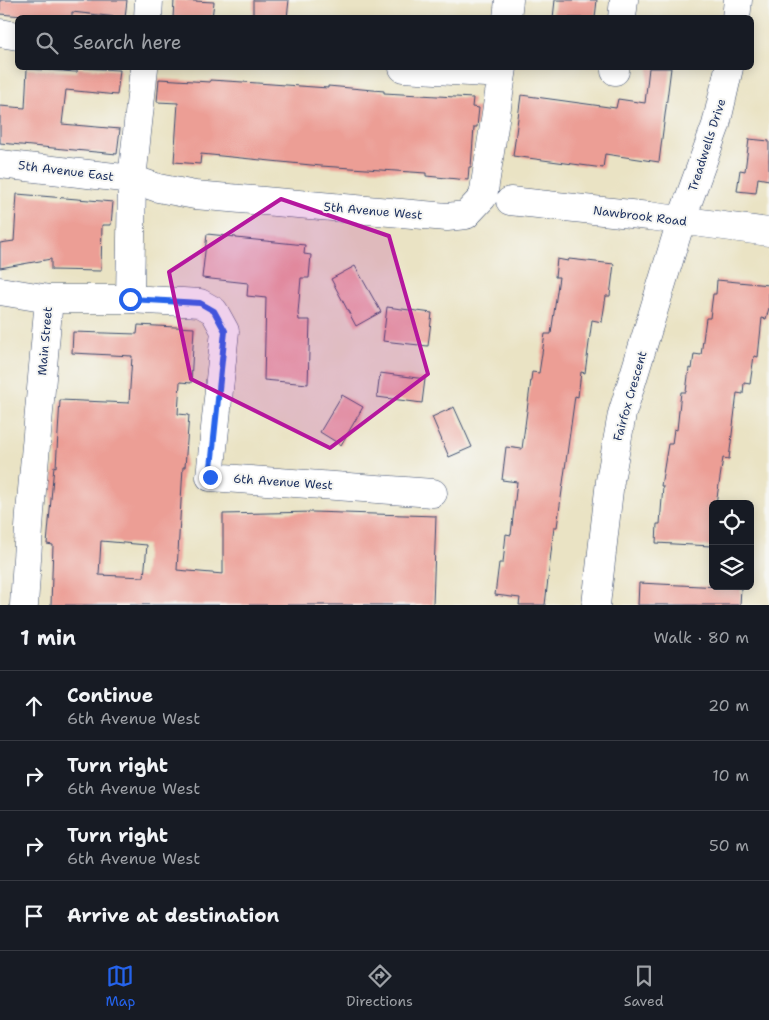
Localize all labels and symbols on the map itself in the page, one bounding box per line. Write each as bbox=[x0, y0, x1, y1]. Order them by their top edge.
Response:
street label: Treadwells Drive bbox=[684, 96, 730, 193]
street label: 5th Avenue East bbox=[17, 157, 115, 185]
street label: 5th Avenue West bbox=[323, 199, 423, 223]
street label: Nawbrook Road bbox=[592, 202, 688, 230]
route start bbox=[119, 288, 142, 311]
street label: Main Street bbox=[34, 306, 56, 376]
street label: Fairfox Crescent bbox=[610, 349, 650, 443]
route end bbox=[199, 466, 222, 489]
street label: 6th Avenue West bbox=[233, 471, 333, 493]

